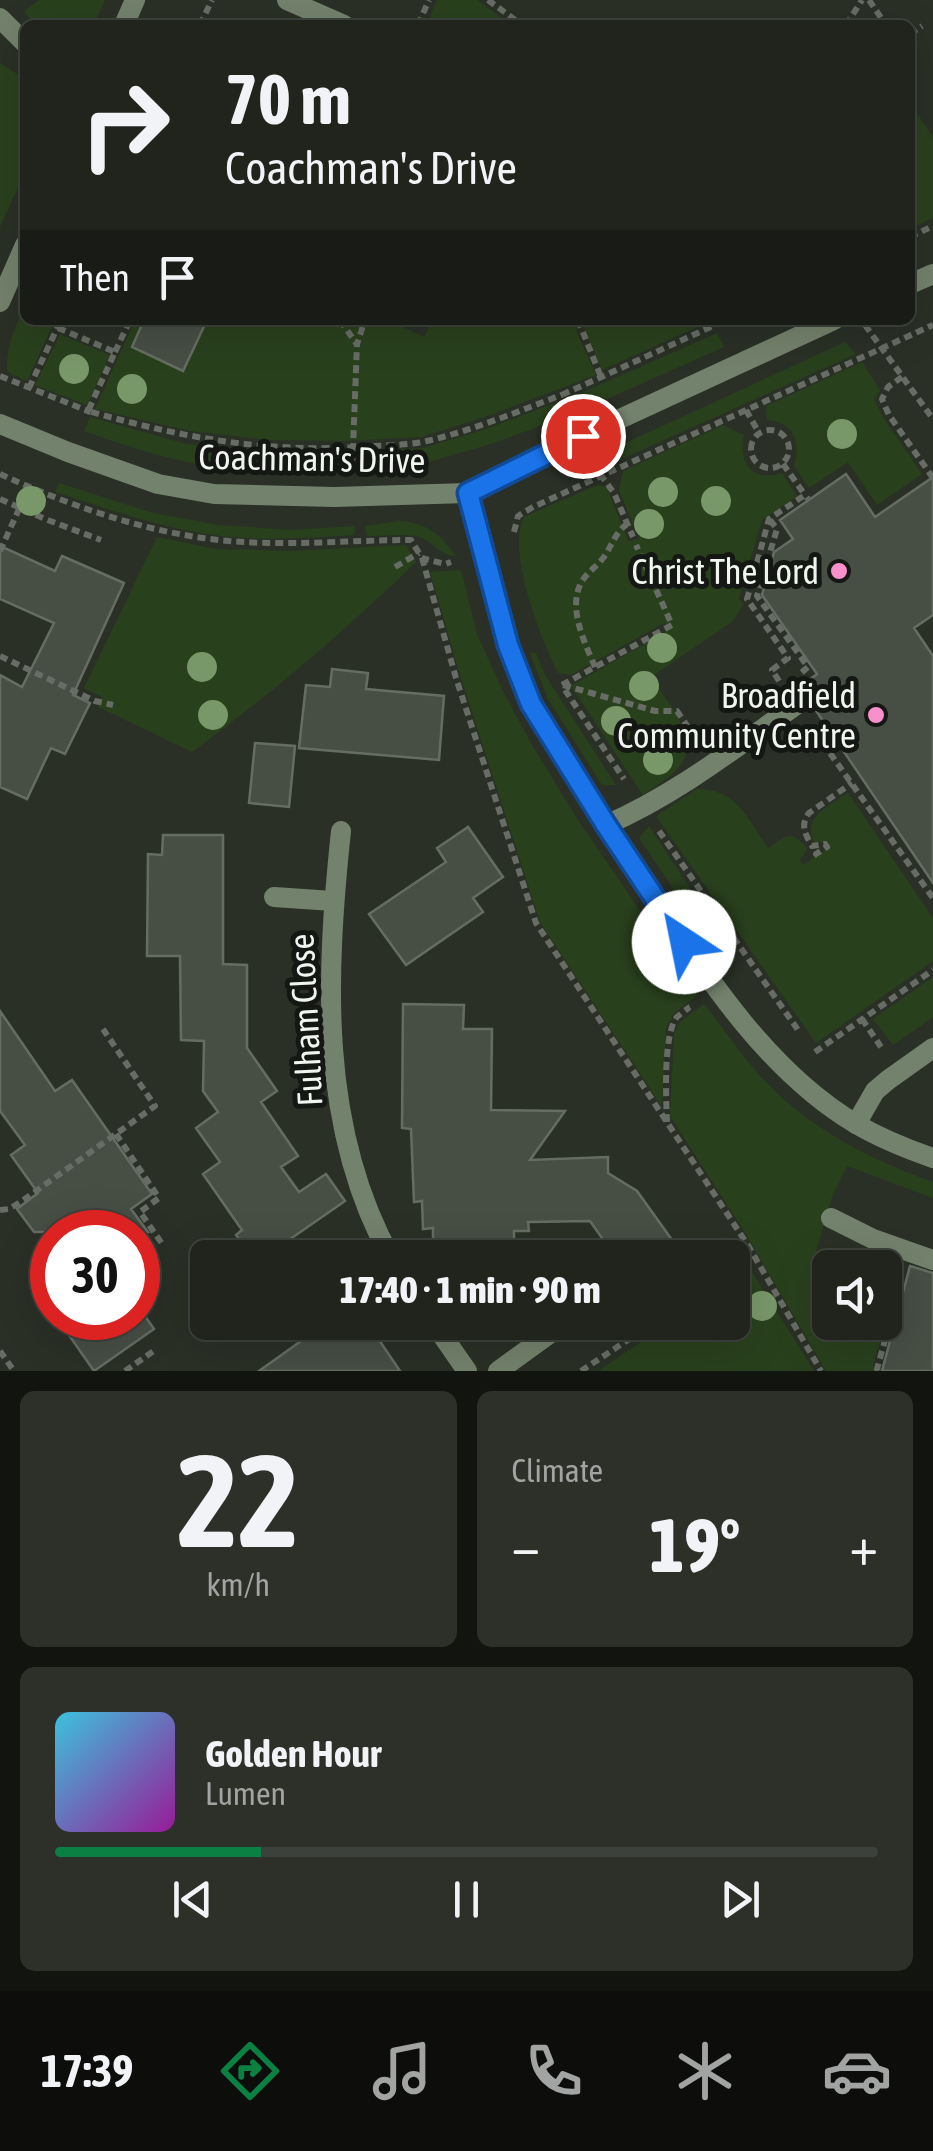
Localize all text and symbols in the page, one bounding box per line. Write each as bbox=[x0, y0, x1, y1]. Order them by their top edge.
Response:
text: 70 m bbox=[225, 59, 351, 139]
icon: right bbox=[60, 60, 190, 190]
text: Coachman's Drive bbox=[225, 142, 517, 194]
icon: arrive bbox=[150, 250, 205, 305]
text: Then bbox=[60, 256, 130, 299]
pin bbox=[541, 394, 626, 479]
icon: arrive bbox=[556, 409, 611, 464]
street label: Coachman's Drive bbox=[198, 436, 426, 480]
place label: Christ The Lord bbox=[631, 551, 819, 591]
marker: Christ The Lord bbox=[828, 560, 850, 582]
place label: Broadfield Community Centre bbox=[617, 675, 856, 755]
marker: Broadfield Community Centre bbox=[865, 704, 887, 726]
position arrow bbox=[632, 890, 736, 994]
street label: Fulham Close bbox=[281, 933, 329, 1107]
speed limit sign: 30 bbox=[30, 1210, 160, 1340]
map controls bbox=[812, 1250, 902, 1340]
button: sound bbox=[812, 1250, 902, 1340]
text: 17:40 · 1 min · 90 m bbox=[339, 1268, 601, 1311]
text: 22 bbox=[177, 1426, 299, 1575]
text: Climate bbox=[512, 1452, 603, 1489]
text: 19° bbox=[649, 1502, 740, 1588]
text: − bbox=[512, 1514, 540, 1577]
text: + bbox=[849, 1514, 878, 1577]
text: km/h bbox=[207, 1566, 270, 1603]
text: Golden Hour bbox=[205, 1732, 381, 1775]
text: Lumen bbox=[205, 1775, 286, 1812]
icon: previous bbox=[165, 1872, 220, 1927]
icon: pause bbox=[439, 1872, 494, 1927]
icon: next bbox=[713, 1872, 768, 1927]
icon: directions bbox=[215, 2036, 285, 2106]
icon: music bbox=[367, 2036, 437, 2106]
icon: phone bbox=[519, 2036, 589, 2106]
icon: climate bbox=[670, 2036, 740, 2106]
icon: car bbox=[822, 2036, 892, 2106]
text: 17:39 bbox=[41, 2045, 133, 2097]

